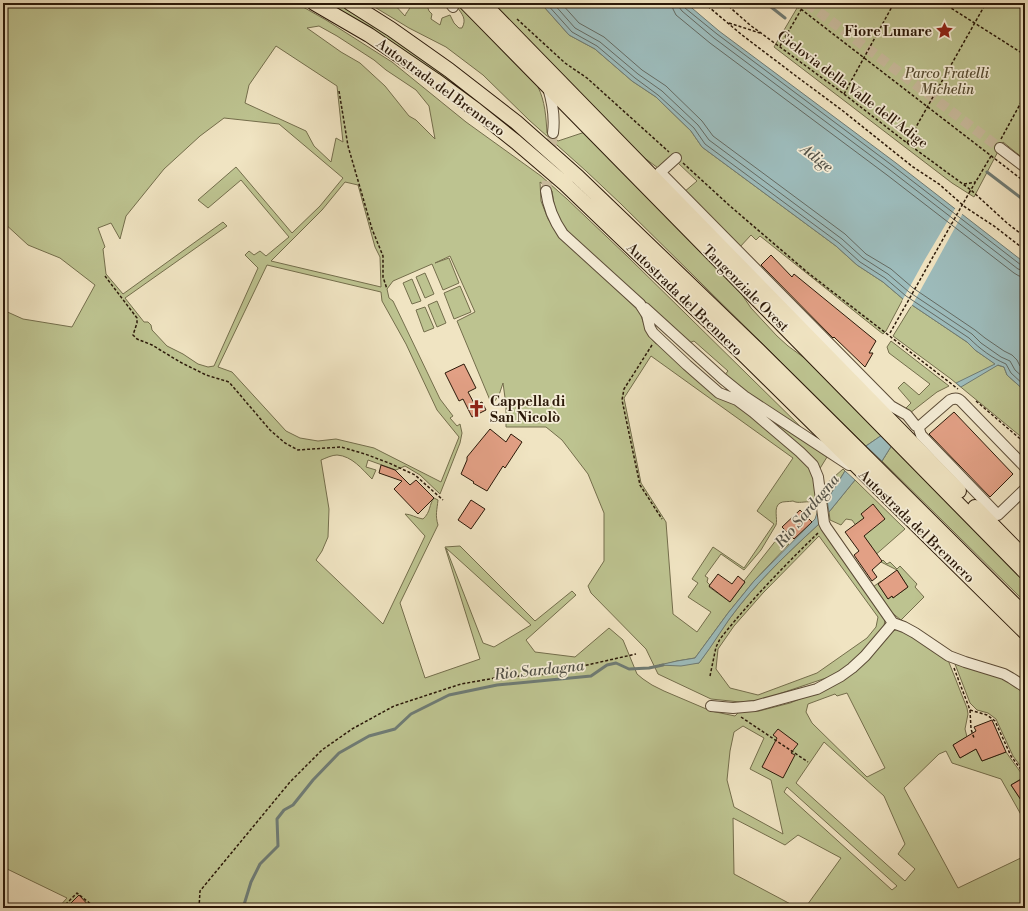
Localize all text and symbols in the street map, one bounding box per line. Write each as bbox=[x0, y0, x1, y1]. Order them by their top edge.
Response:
place icon: Fiore Lunare bbox=[935, 21, 955, 41]
place label: Fiore Lunare bbox=[844, 23, 932, 41]
street label: Ciclovia della Valle dell'Adige bbox=[773, 27, 931, 152]
street label: Autostrada del Brennero bbox=[372, 34, 508, 141]
park label: Parco Fratelli Michelin bbox=[904, 65, 990, 99]
water label: Adige bbox=[795, 139, 837, 177]
street label: Autostrada del Brennero bbox=[622, 239, 746, 360]
street label: Tangenziale Ovest bbox=[698, 242, 793, 336]
place label: Cappella di San Nicolò bbox=[490, 393, 566, 427]
church icon: Cappella di San Nicolò bbox=[467, 399, 487, 419]
street label: Autostrada del Brennero bbox=[854, 466, 978, 587]
water label: Rio Sardagna bbox=[770, 470, 844, 553]
water label: Rio Sardagna bbox=[492, 656, 586, 685]

